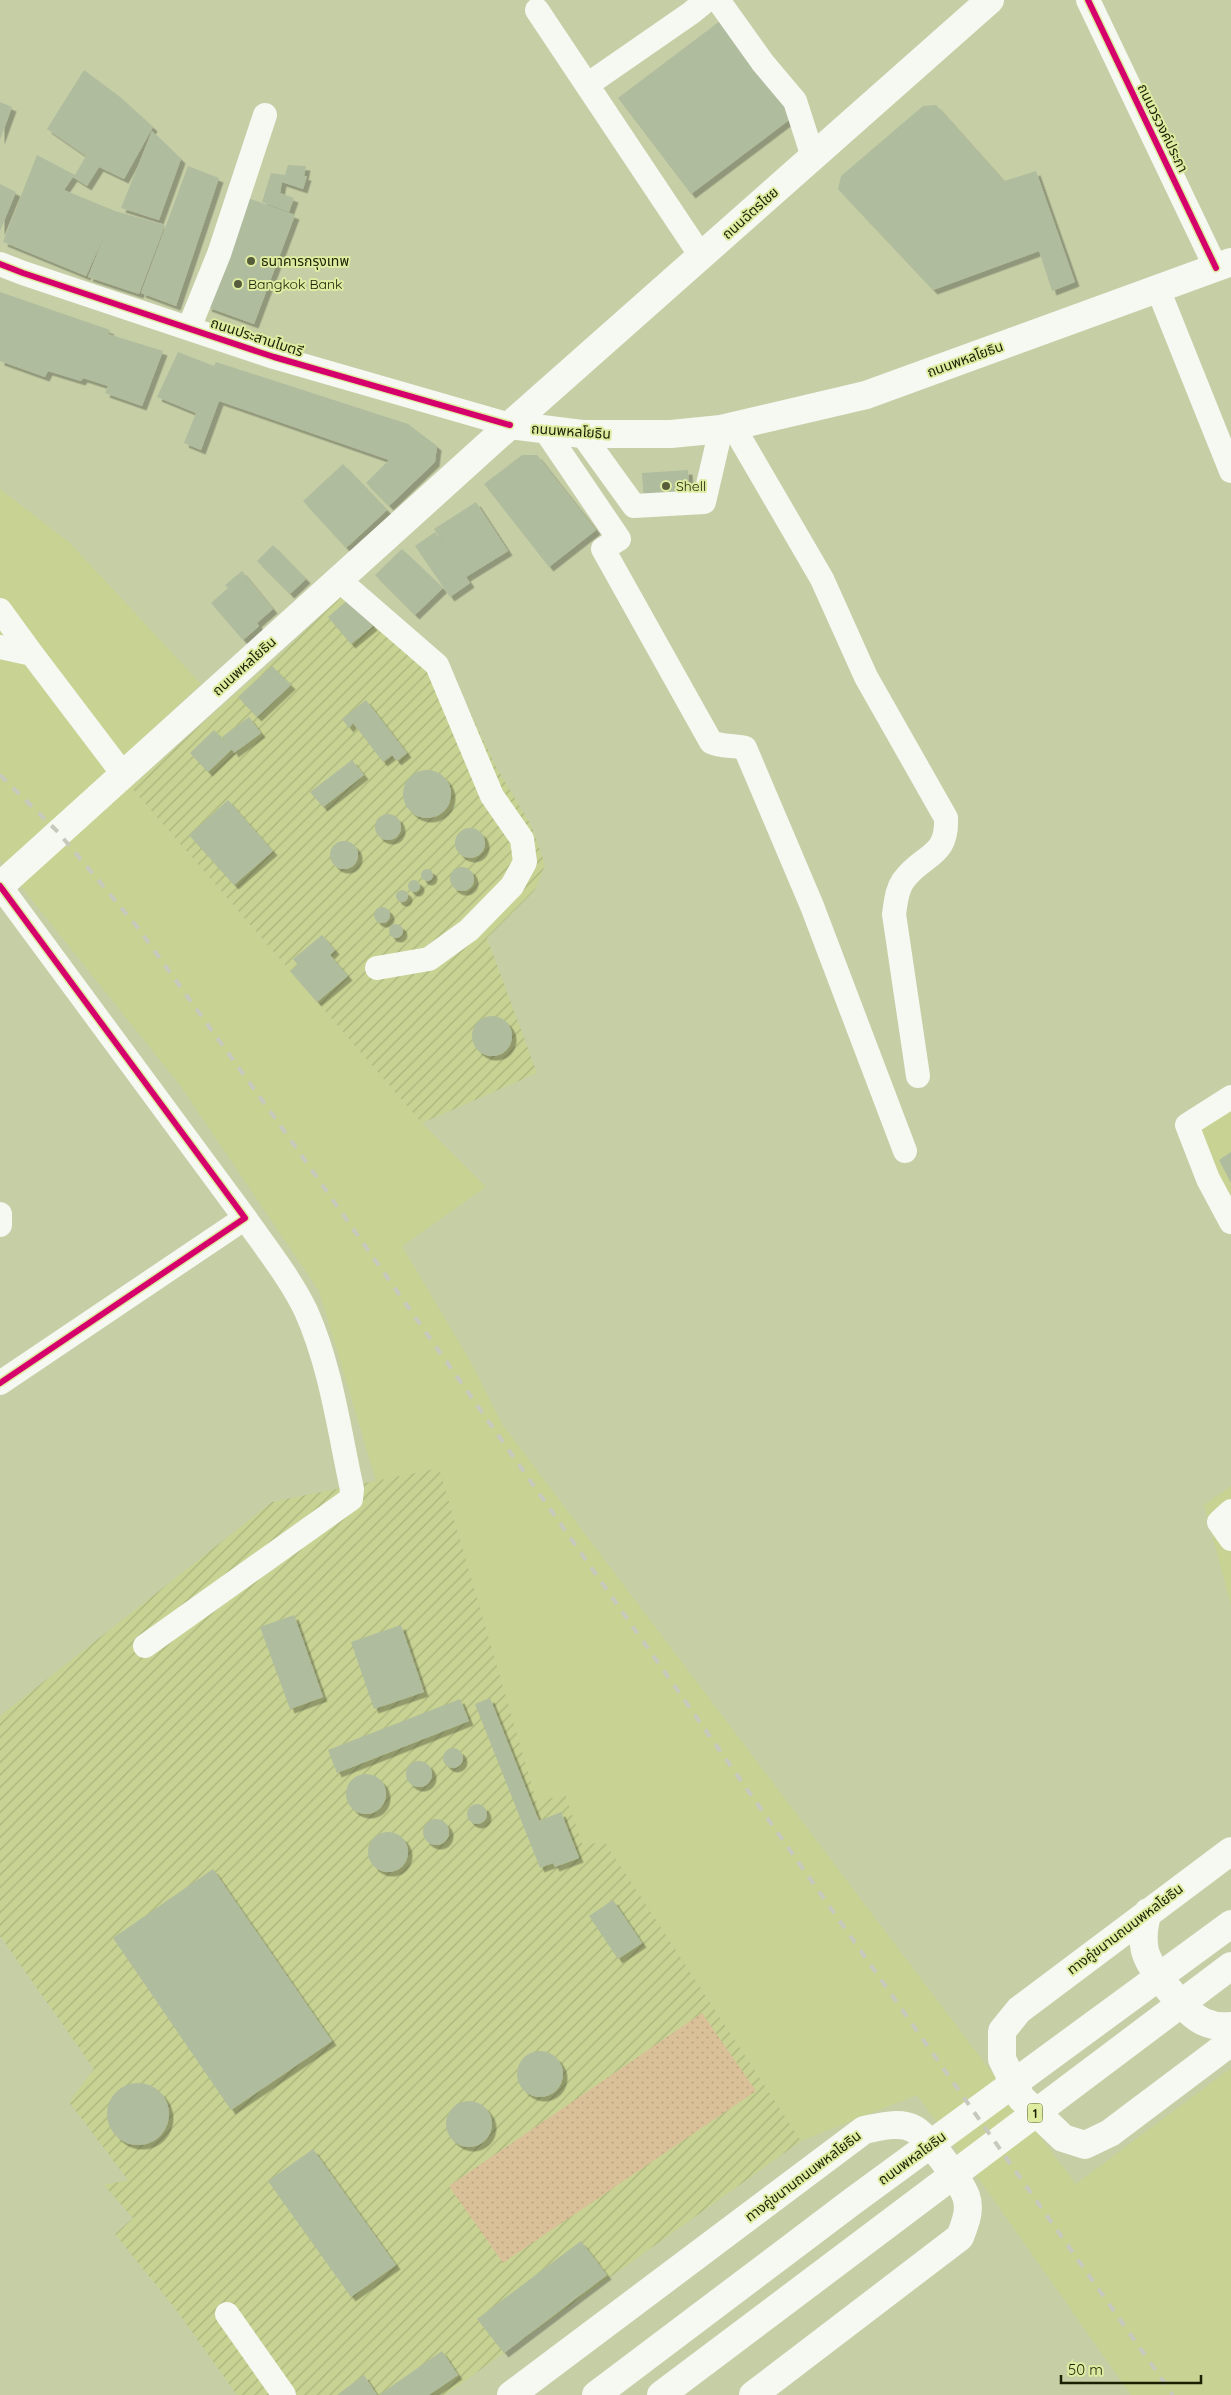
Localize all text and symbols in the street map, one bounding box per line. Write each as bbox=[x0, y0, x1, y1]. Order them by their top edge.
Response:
street label: ถนนวรวงค์ประภา bbox=[1134, 81, 1192, 175]
street label: ถนนฉัตรไชย bbox=[718, 183, 782, 243]
place label: ธนาคารกรุงเทพ bbox=[261, 252, 349, 270]
marker: ธนาคารกรุงเทพ bbox=[245, 255, 257, 267]
place label: Bangkok Bank bbox=[248, 275, 343, 293]
marker: Bangkok Bank bbox=[232, 278, 244, 290]
street label: ถนนประสานไมตรี bbox=[208, 314, 306, 361]
street label: ถนนพหลโยธิน bbox=[924, 337, 1006, 381]
street label: ถนนพหลโยธิน bbox=[530, 419, 612, 443]
place label: Shell bbox=[676, 477, 706, 495]
marker: Shell bbox=[660, 480, 672, 492]
street label: ถนนพหลโยธิน bbox=[208, 633, 280, 699]
street label: ทางคู่ขนานถนนพหลโยธิน bbox=[1063, 1879, 1187, 1979]
road number: 1 bbox=[1028, 2104, 1042, 2122]
street label: ทางคู่ขนานถนนพหลโยธิน bbox=[741, 2126, 865, 2226]
street label: ถนนพหลโยธิน bbox=[874, 2127, 950, 2189]
scale bar bbox=[1061, 2352, 1201, 2384]
text: 50 m bbox=[1068, 2360, 1103, 2379]

